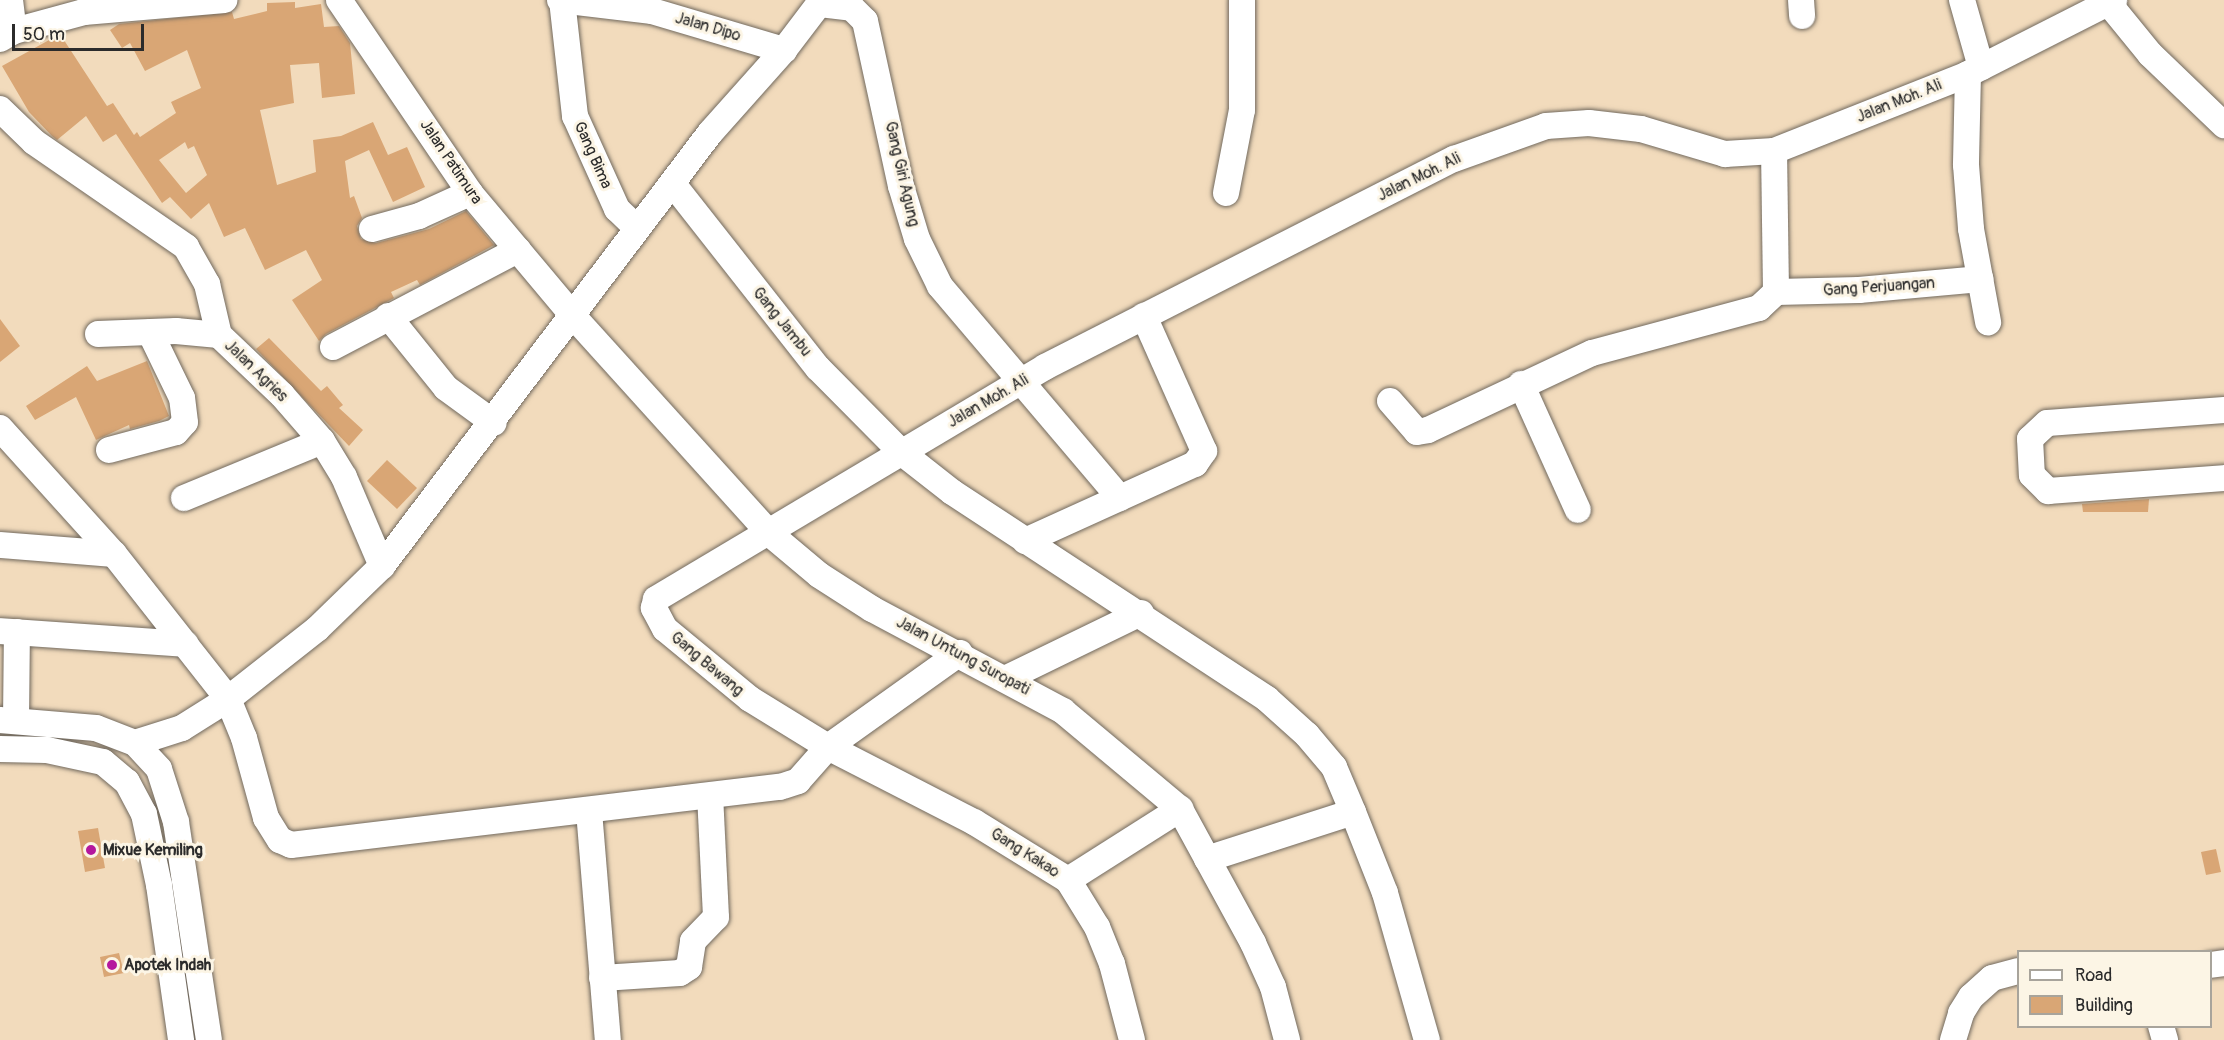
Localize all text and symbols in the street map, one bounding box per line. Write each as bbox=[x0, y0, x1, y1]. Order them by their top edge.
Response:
street label: Jalan Dipo bbox=[673, 8, 743, 46]
scale bar bbox=[15, 12, 147, 50]
text: 50 m bbox=[23, 23, 65, 46]
street label: Jalan Moh. Ali bbox=[1854, 75, 1944, 127]
street label: Jalan Patimura bbox=[416, 116, 486, 208]
street label: Gang Bima bbox=[570, 119, 616, 191]
street label: Gang Giri Agung bbox=[881, 120, 923, 228]
street label: Jalan Moh. Ali bbox=[1374, 149, 1464, 205]
street label: Gang Perjuangan bbox=[1822, 274, 1936, 300]
street label: Gang Jambu bbox=[748, 284, 816, 360]
street label: Jalan Agries bbox=[220, 336, 292, 406]
street label: Jalan Moh. Ali bbox=[944, 370, 1032, 432]
street label: Jalan Untung Suropati bbox=[893, 613, 1033, 699]
street label: Gang Bawang bbox=[667, 628, 747, 700]
street label: Gang Kakao bbox=[987, 824, 1063, 882]
place label: Mixue Kemiling bbox=[103, 840, 203, 860]
marker: Mixue Kemiling bbox=[84, 843, 98, 857]
legend bbox=[2017, 950, 2212, 1028]
place label: Apotek Indah bbox=[124, 955, 211, 975]
marker: Apotek Indah bbox=[105, 958, 119, 972]
text: Road bbox=[2075, 964, 2112, 987]
text: Building bbox=[2075, 994, 2133, 1017]

